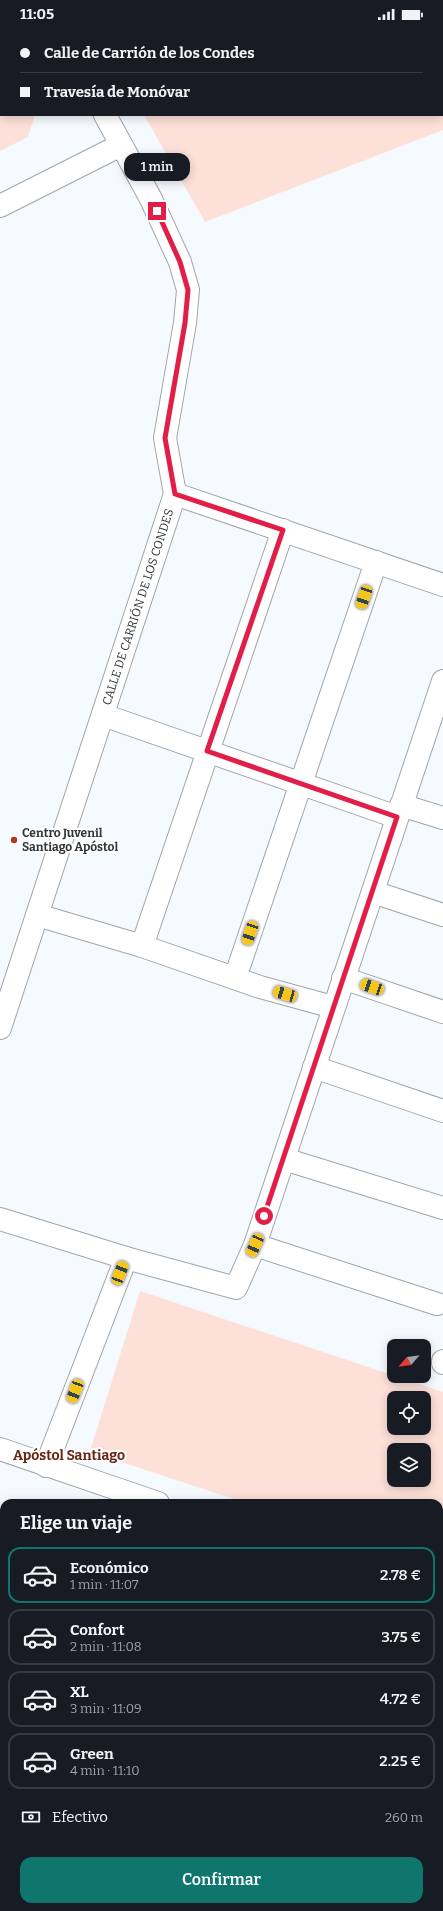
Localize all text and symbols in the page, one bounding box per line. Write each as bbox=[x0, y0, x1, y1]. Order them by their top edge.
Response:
text: 11:05 bbox=[20, 5, 54, 23]
text: Calle de Carrión de los Condes bbox=[44, 44, 255, 62]
text: Travesía de Monóvar bbox=[44, 83, 190, 101]
callout: 1 min bbox=[124, 153, 190, 181]
text: 1 min bbox=[141, 159, 173, 174]
route end bbox=[148, 202, 166, 220]
street label: CALLE DE CARRIÓN DE LOS CONDES bbox=[99, 507, 176, 707]
car bbox=[354, 584, 374, 610]
place label: Centro Juvenil Santiago Apóstol bbox=[22, 826, 118, 854]
marker: Centro Juvenil Santiago Apóstol bbox=[9, 835, 19, 845]
car bbox=[240, 920, 260, 946]
car bbox=[359, 977, 385, 997]
car bbox=[272, 985, 298, 1003]
route start bbox=[255, 1207, 273, 1225]
car bbox=[245, 1232, 265, 1258]
car bbox=[110, 1260, 130, 1286]
north arrow bbox=[387, 1339, 431, 1383]
map controls bbox=[387, 1339, 431, 1487]
car bbox=[65, 1378, 85, 1404]
button: locate bbox=[387, 1391, 431, 1435]
button: layers bbox=[387, 1443, 431, 1487]
district label: Apóstol Santiago bbox=[13, 1447, 125, 1464]
text: Elige un viaje bbox=[20, 1512, 132, 1534]
icon: car bbox=[22, 1557, 58, 1593]
text: Económico bbox=[70, 1559, 149, 1577]
text: 2.78 € bbox=[380, 1566, 421, 1584]
text: 1 min · 11:07 bbox=[70, 1577, 138, 1592]
icon: car bbox=[22, 1619, 58, 1655]
text: Confort bbox=[70, 1621, 125, 1639]
text: 3.75 € bbox=[381, 1628, 421, 1646]
text: 2 min · 11:08 bbox=[70, 1639, 142, 1654]
icon: car bbox=[22, 1681, 58, 1717]
text: XL bbox=[70, 1683, 89, 1701]
text: 4.72 € bbox=[380, 1690, 421, 1708]
text: 3 min · 11:09 bbox=[70, 1701, 142, 1716]
icon: car bbox=[22, 1743, 58, 1779]
text: Green bbox=[70, 1745, 114, 1763]
text: 2.25 € bbox=[379, 1752, 421, 1770]
text: 4 min · 11:10 bbox=[70, 1763, 140, 1778]
icon: cash bbox=[20, 1806, 42, 1828]
text: Efectivo bbox=[52, 1808, 108, 1826]
text: 260 m bbox=[385, 1810, 423, 1825]
button: Confirmar bbox=[20, 1857, 423, 1903]

